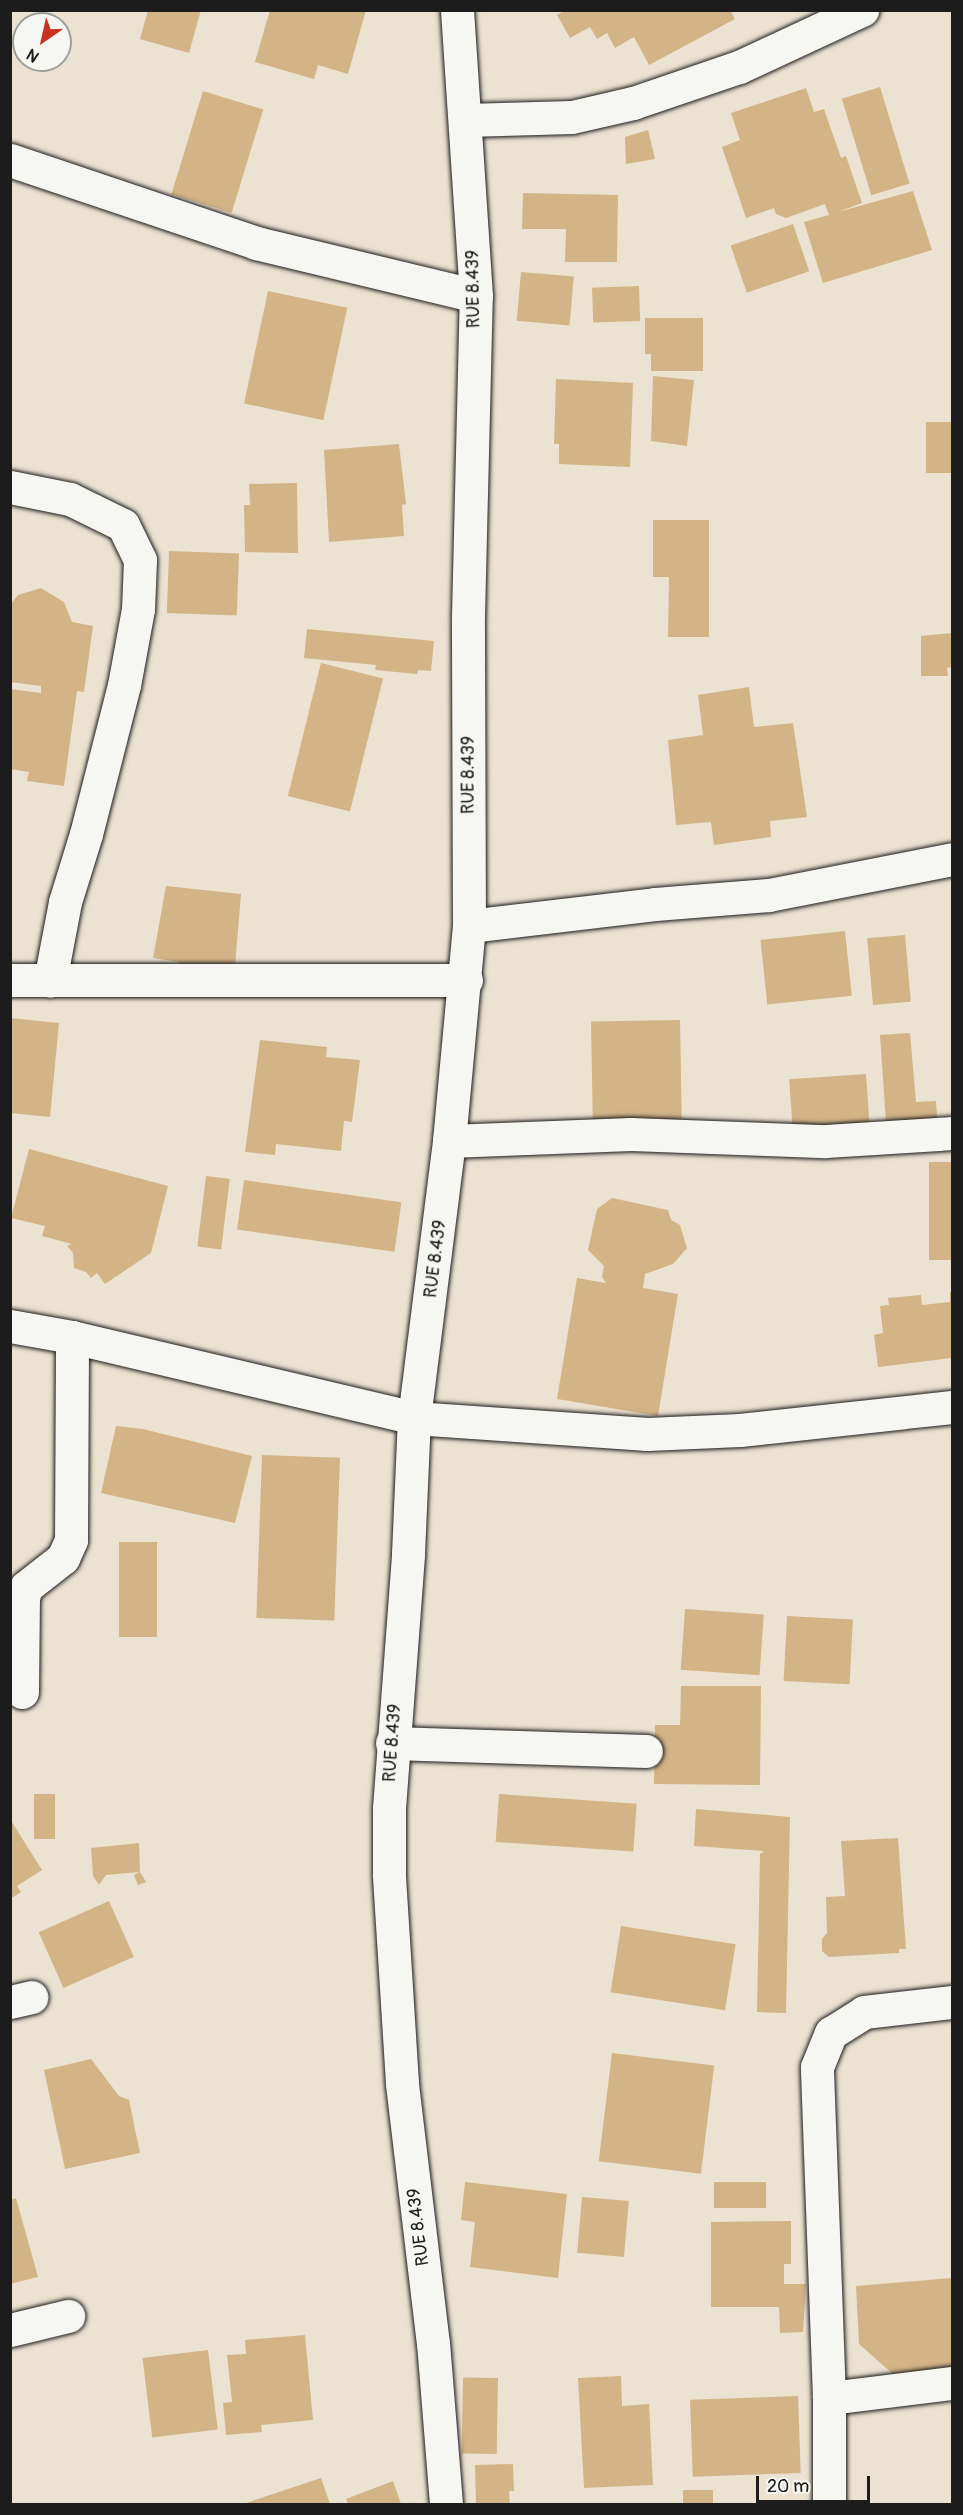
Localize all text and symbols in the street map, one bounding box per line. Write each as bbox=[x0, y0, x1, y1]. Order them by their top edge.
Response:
north arrow bbox=[12, 12, 72, 72]
text: N bbox=[23, 44, 43, 67]
street label: RUE 8.439 bbox=[463, 250, 485, 328]
street label: RUE 8.439 bbox=[458, 736, 480, 814]
street label: RUE 8.439 bbox=[421, 1219, 451, 1299]
street label: RUE 8.439 bbox=[379, 1703, 407, 1783]
street label: RUE 8.439 bbox=[404, 2187, 434, 2267]
scale bar bbox=[759, 2464, 873, 2502]
text: 20 m bbox=[767, 2475, 809, 2498]

